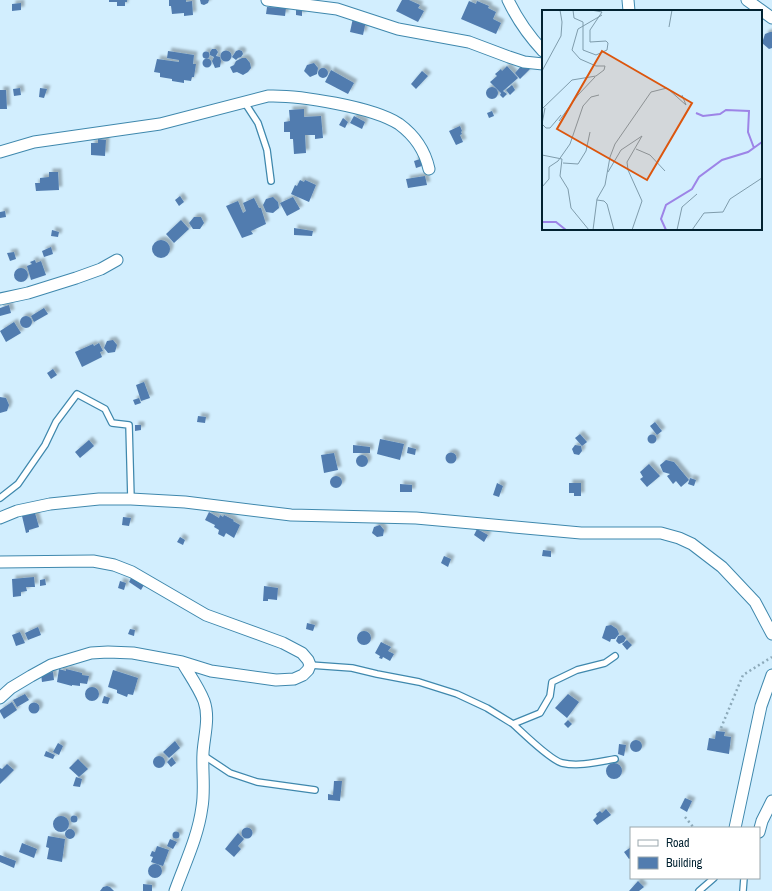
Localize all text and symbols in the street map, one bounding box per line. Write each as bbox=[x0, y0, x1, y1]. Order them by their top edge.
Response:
inset map bbox=[542, 10, 762, 230]
legend bbox=[630, 827, 760, 879]
text: Road bbox=[666, 835, 690, 851]
text: Building bbox=[666, 855, 703, 871]

